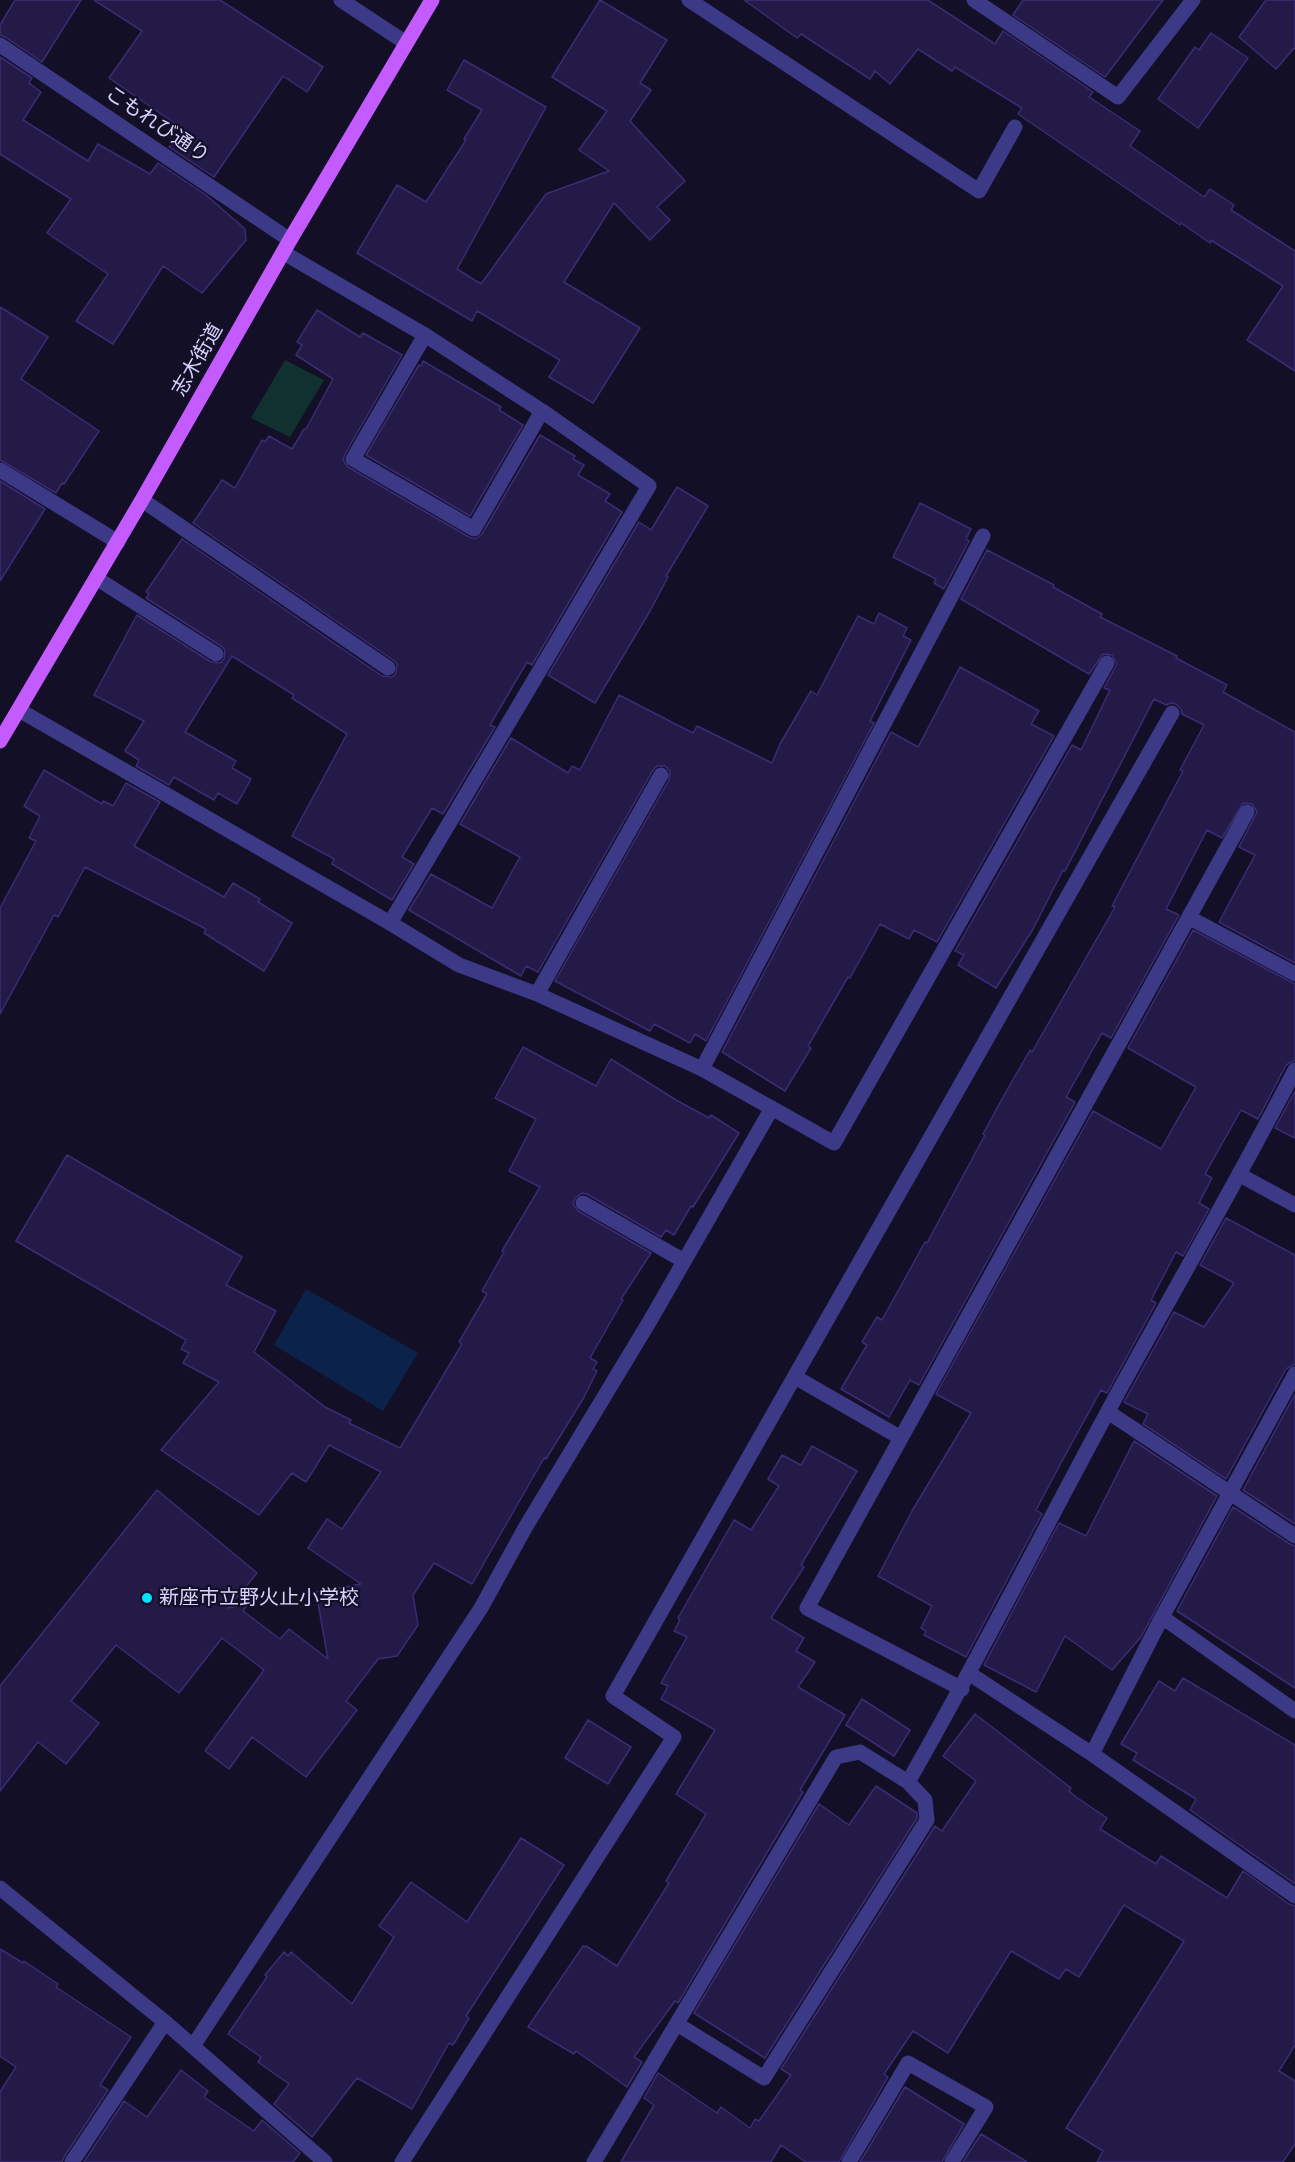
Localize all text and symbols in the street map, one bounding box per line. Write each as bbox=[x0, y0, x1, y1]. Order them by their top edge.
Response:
street label: こもれび通り bbox=[101, 82, 213, 168]
street label: 志木街道 bbox=[168, 319, 228, 401]
place label: 新座市立野火止小学校 bbox=[159, 1586, 359, 1610]
marker: 新座市立野火止小学校 bbox=[140, 1591, 154, 1605]

